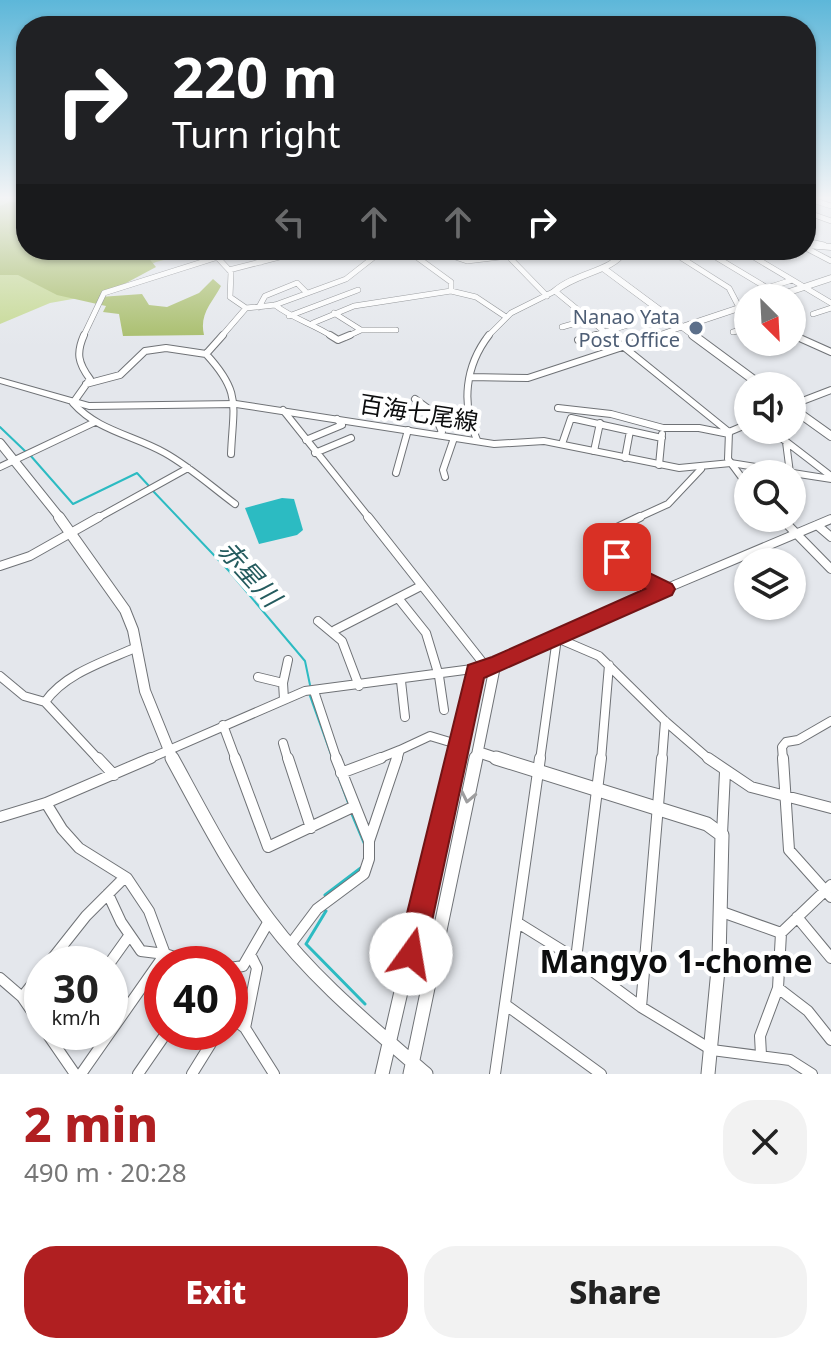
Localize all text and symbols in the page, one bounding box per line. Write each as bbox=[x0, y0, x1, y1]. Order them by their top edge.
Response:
text: 220 m bbox=[172, 38, 337, 114]
icon: right bbox=[40, 48, 144, 152]
text: Turn right bbox=[172, 110, 340, 159]
icon: left bbox=[268, 200, 312, 244]
icon: ahead bbox=[352, 200, 396, 244]
icon: ahead bbox=[436, 200, 480, 244]
icon: right bbox=[520, 200, 564, 244]
north arrow bbox=[734, 284, 806, 356]
map controls bbox=[734, 284, 806, 620]
place label: Nanao Yata Post Office bbox=[573, 303, 680, 353]
marker: Nanao Yata Post Office bbox=[687, 319, 705, 337]
button: sound bbox=[734, 372, 806, 444]
street label: 百海七尾線 bbox=[357, 386, 481, 438]
button: search bbox=[734, 460, 806, 532]
pin bbox=[583, 523, 651, 591]
water label: 赤星川 bbox=[211, 532, 291, 616]
icon: arrive bbox=[595, 535, 639, 579]
button: layers bbox=[734, 548, 806, 620]
one-way arrow bbox=[460, 790, 477, 803]
position arrow bbox=[369, 912, 453, 996]
district label: Mangyo 1-chome bbox=[539, 939, 813, 982]
speed limit sign: 40 bbox=[144, 946, 248, 1050]
text: 30 bbox=[53, 960, 99, 1015]
text: km/h bbox=[51, 1004, 101, 1031]
text: 2 min bbox=[24, 1091, 158, 1156]
button: close bbox=[723, 1100, 807, 1184]
text: 490 m · 20:28 bbox=[24, 1154, 187, 1190]
button: Exit bbox=[24, 1246, 408, 1338]
button: Share bbox=[424, 1246, 807, 1338]

